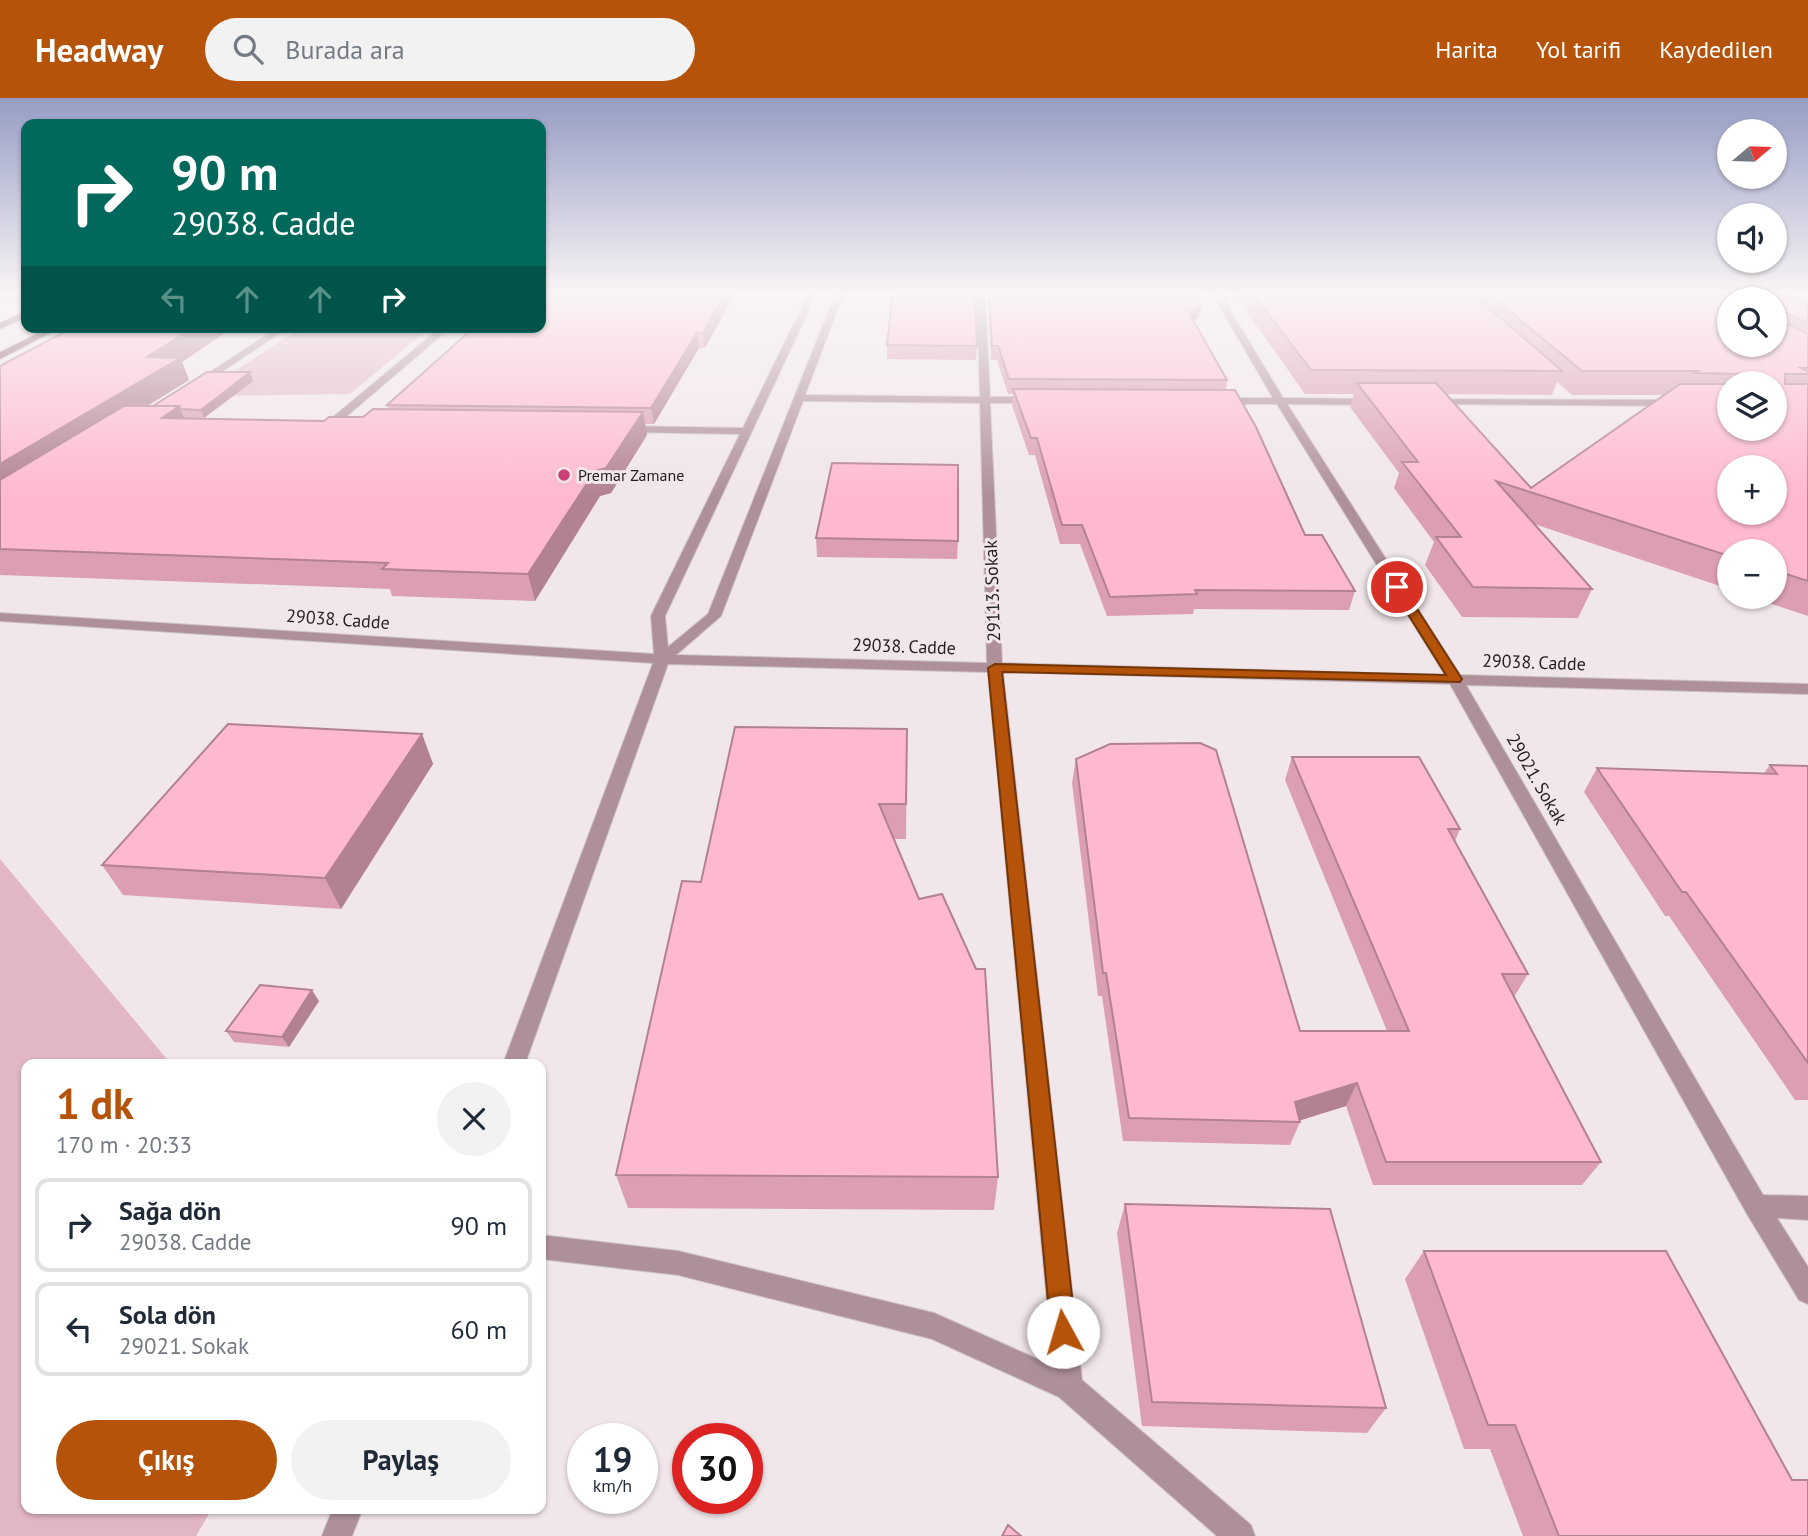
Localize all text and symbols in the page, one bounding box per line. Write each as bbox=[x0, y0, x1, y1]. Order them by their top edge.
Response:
search box bbox=[205, 18, 695, 81]
text: Headway bbox=[35, 28, 163, 71]
icon: search bbox=[229, 30, 267, 68]
text: Burada ara bbox=[285, 33, 405, 66]
text: Harita bbox=[1435, 34, 1498, 65]
text: Yol tarifi bbox=[1536, 34, 1621, 65]
text: Kaydedilen bbox=[1659, 34, 1773, 65]
north arrow bbox=[1717, 119, 1787, 189]
map controls bbox=[1717, 119, 1787, 609]
text: 90 m bbox=[171, 140, 278, 204]
icon: right bbox=[56, 147, 147, 238]
text: 29038. Cadde bbox=[171, 202, 355, 244]
button: sound bbox=[1717, 203, 1787, 273]
icon: left bbox=[155, 280, 193, 318]
icon: ahead bbox=[228, 280, 266, 318]
icon: ahead bbox=[301, 280, 339, 318]
icon: right bbox=[374, 280, 412, 318]
button: search bbox=[1717, 287, 1787, 357]
button: layers bbox=[1717, 371, 1787, 441]
button: + bbox=[1717, 455, 1787, 525]
place label: Premar Zamane bbox=[578, 465, 684, 485]
marker: Premar Zamane bbox=[556, 467, 572, 483]
street label: 29113. Sokak bbox=[979, 539, 1005, 642]
button: − bbox=[1717, 539, 1787, 609]
pin bbox=[1367, 557, 1427, 617]
icon: arrive bbox=[1378, 568, 1416, 606]
street label: 29038. Cadde bbox=[285, 604, 391, 634]
street label: 29038. Cadde bbox=[852, 633, 956, 659]
street label: 29038. Cadde bbox=[1482, 649, 1586, 675]
street label: 29021. Sokak bbox=[1502, 729, 1573, 829]
text: 1 dk bbox=[56, 1076, 134, 1131]
button: close bbox=[437, 1082, 511, 1156]
text: 170 m · 20:33 bbox=[56, 1130, 192, 1159]
text: Sağa dön bbox=[119, 1194, 221, 1227]
icon: right bbox=[60, 1206, 98, 1244]
text: 90 m bbox=[451, 1209, 507, 1242]
text: 29038. Cadde bbox=[119, 1227, 252, 1256]
position arrow bbox=[1026, 1295, 1100, 1369]
text: Sola dön bbox=[119, 1298, 216, 1331]
icon: left bbox=[60, 1310, 98, 1348]
text: 60 m bbox=[451, 1313, 507, 1346]
text: 29021. Sokak bbox=[119, 1331, 249, 1360]
button: Çıkış bbox=[56, 1420, 277, 1500]
button: Paylaş bbox=[291, 1420, 511, 1500]
speed limit sign: 30 bbox=[672, 1423, 763, 1514]
text: 19 bbox=[593, 1436, 632, 1482]
text: km/h bbox=[593, 1474, 632, 1497]

